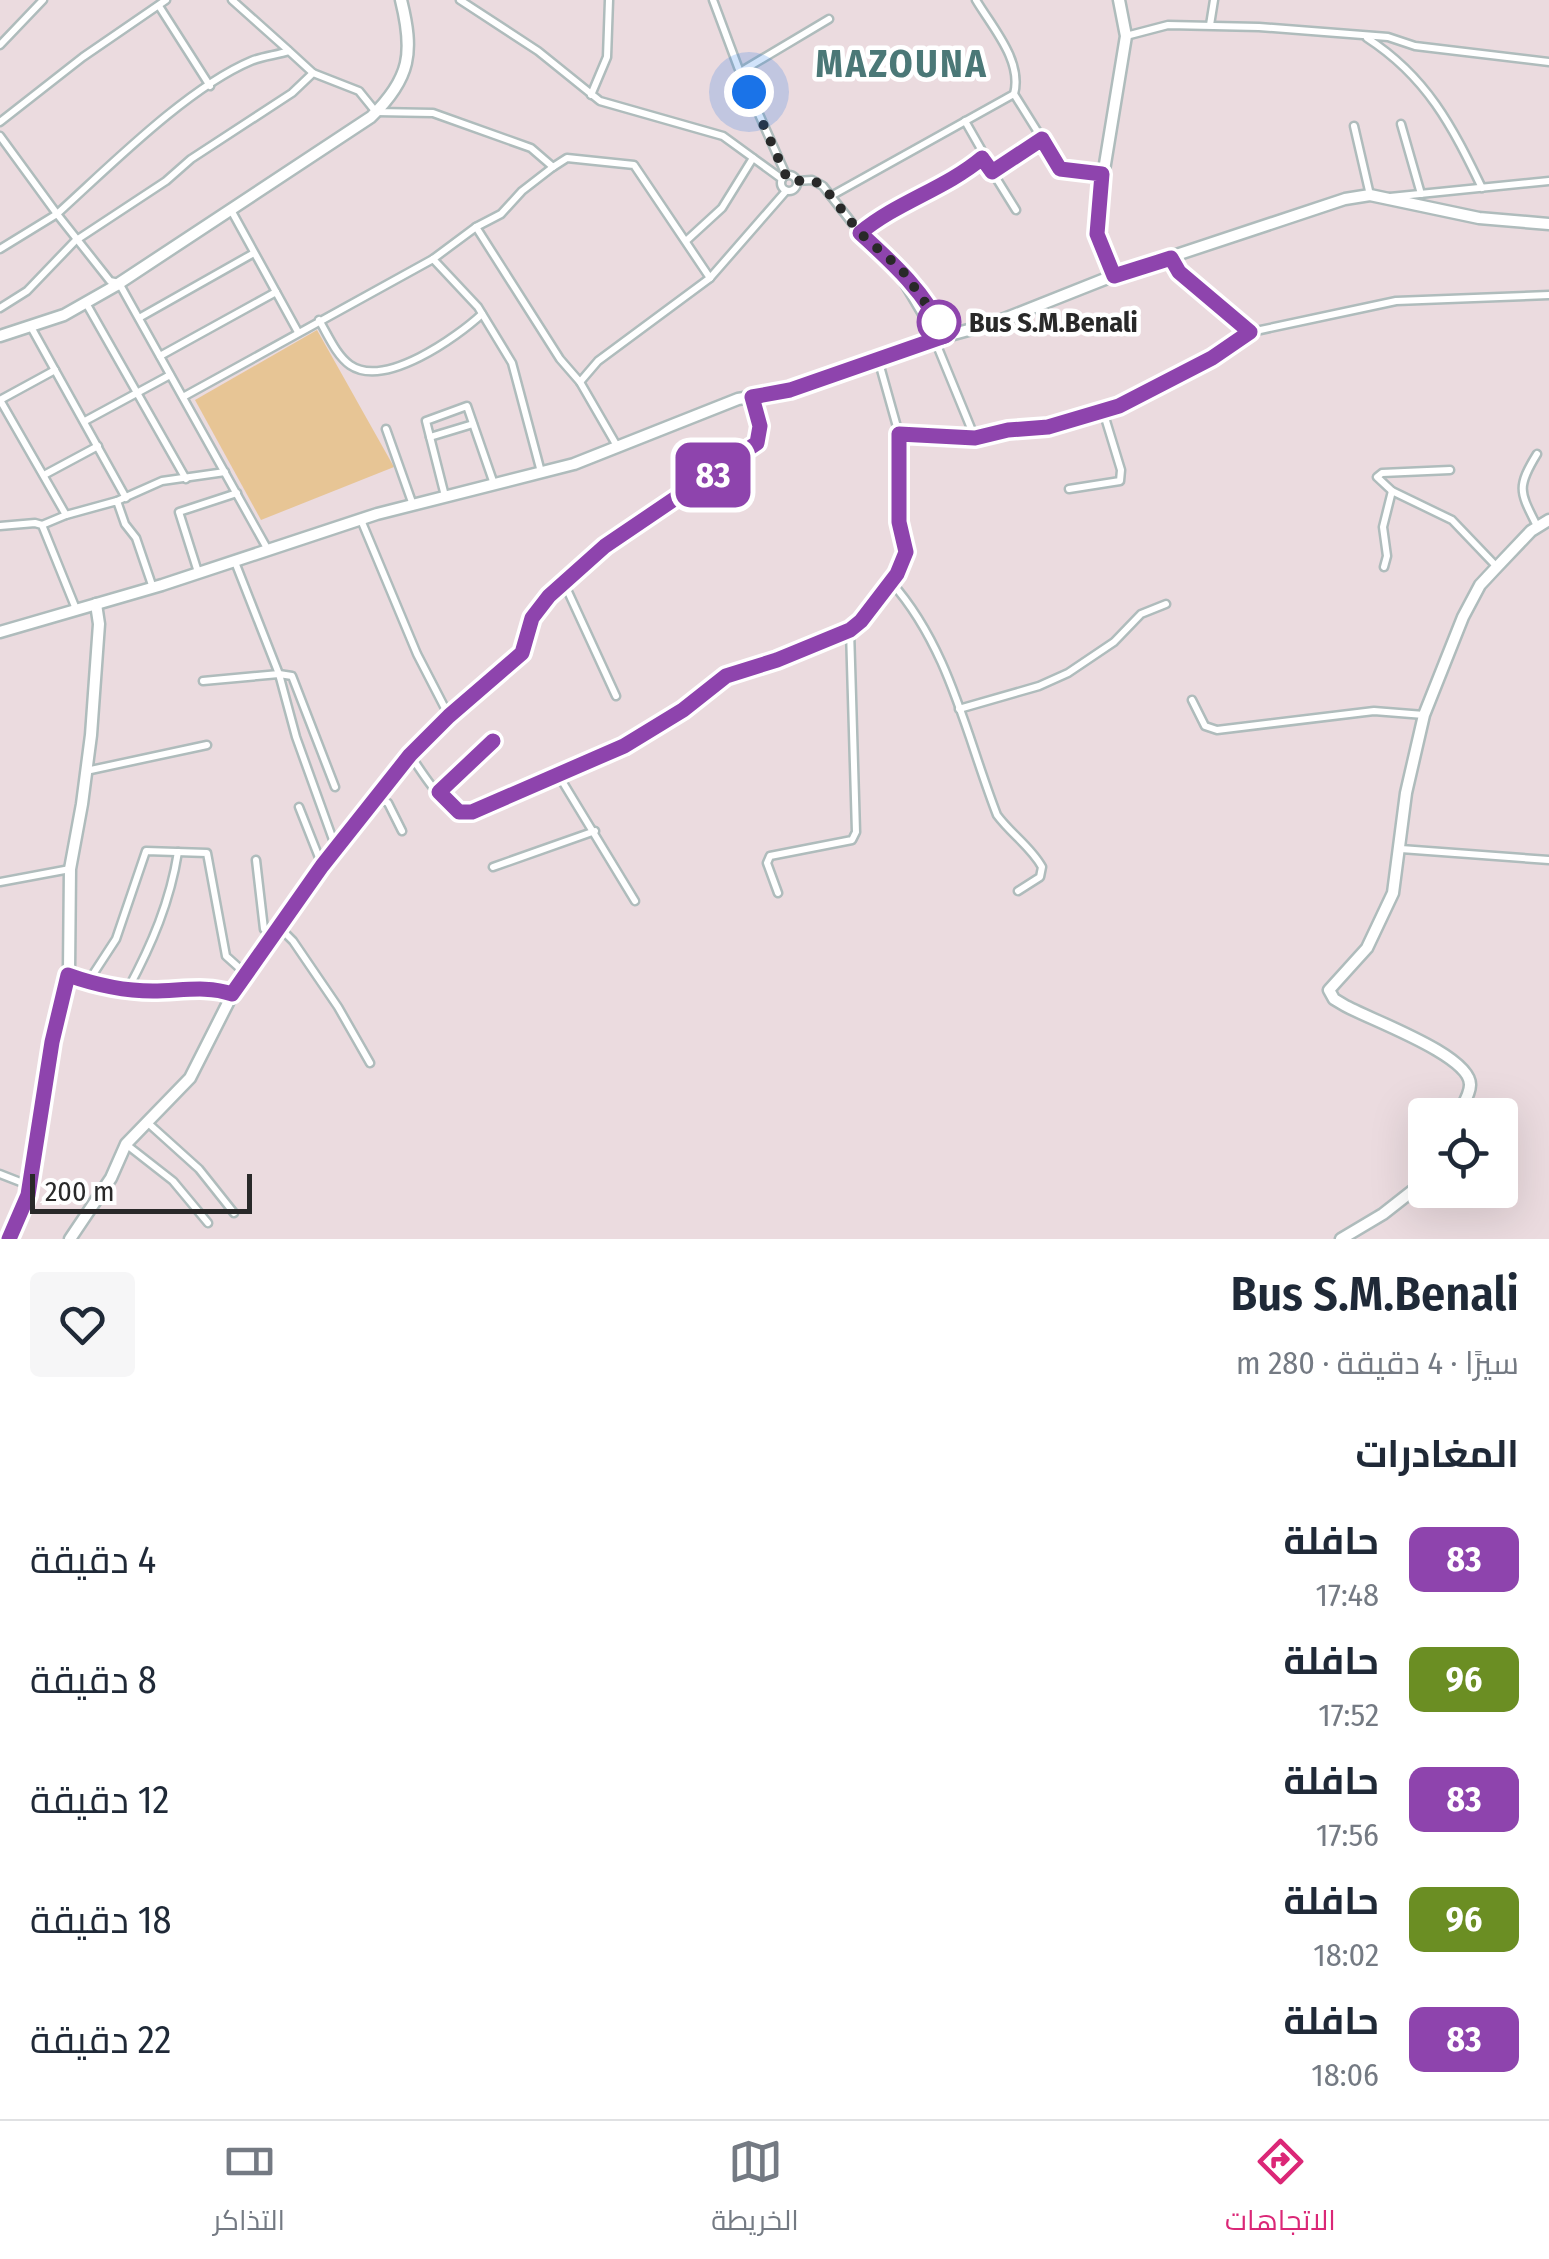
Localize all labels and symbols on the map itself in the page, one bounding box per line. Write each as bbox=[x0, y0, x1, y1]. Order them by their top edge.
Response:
district label: MAZOUNA bbox=[816, 41, 988, 87]
your location bbox=[724, 67, 774, 117]
marker: Bus S.M.Benali bbox=[918, 301, 960, 343]
place label: Bus S.M.Benali bbox=[969, 306, 1138, 339]
line badge: 83 bbox=[668, 442, 758, 508]
scale bar bbox=[30, 1169, 252, 1214]

